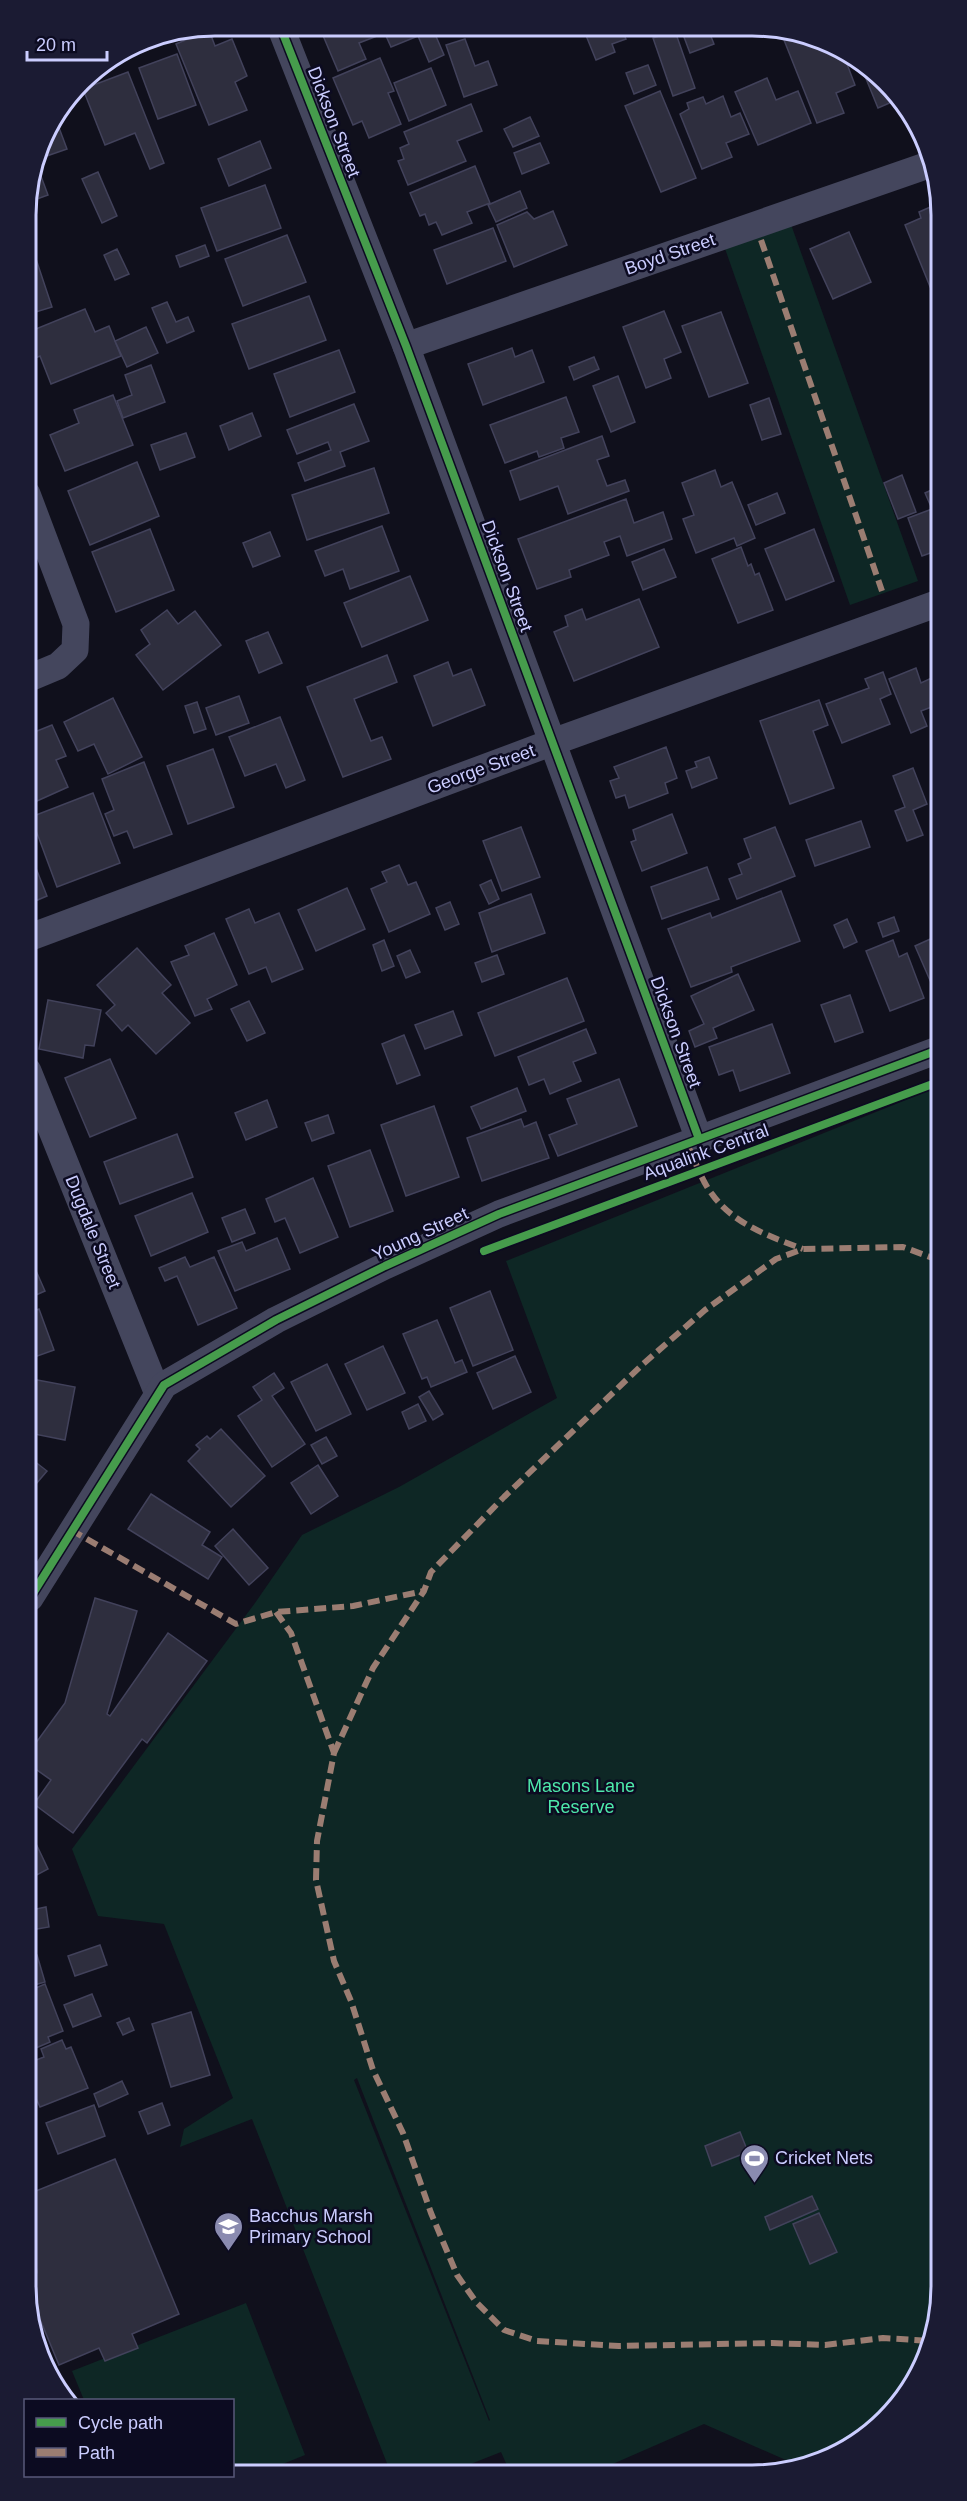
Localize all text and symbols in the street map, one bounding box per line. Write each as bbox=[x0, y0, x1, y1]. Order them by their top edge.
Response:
scale bar bbox=[27, 24, 106, 62]
text: 20 m bbox=[36, 35, 76, 55]
street label: Dickson Street bbox=[304, 64, 364, 180]
street label: Boyd Street bbox=[622, 229, 718, 279]
street label: Dickson Street bbox=[478, 518, 536, 634]
street label: George Street bbox=[424, 740, 538, 798]
street label: Dickson Street bbox=[647, 974, 705, 1090]
street label: Aqualink Central bbox=[641, 1120, 771, 1184]
street label: Dugdale Street bbox=[61, 1173, 125, 1291]
street label: Young Street bbox=[369, 1203, 471, 1265]
park label: Masons Lane Reserve bbox=[527, 1776, 635, 1817]
sports icon: Cricket Nets bbox=[738, 2142, 770, 2184]
place label: Cricket Nets bbox=[775, 2148, 873, 2168]
place label: Bacchus Marsh Primary School bbox=[249, 2206, 373, 2247]
school or university icon: Bacchus Marsh Primary School bbox=[212, 2210, 244, 2252]
legend bbox=[24, 2399, 234, 2477]
text: Cycle path bbox=[78, 2413, 163, 2433]
text: Path bbox=[78, 2443, 115, 2463]

